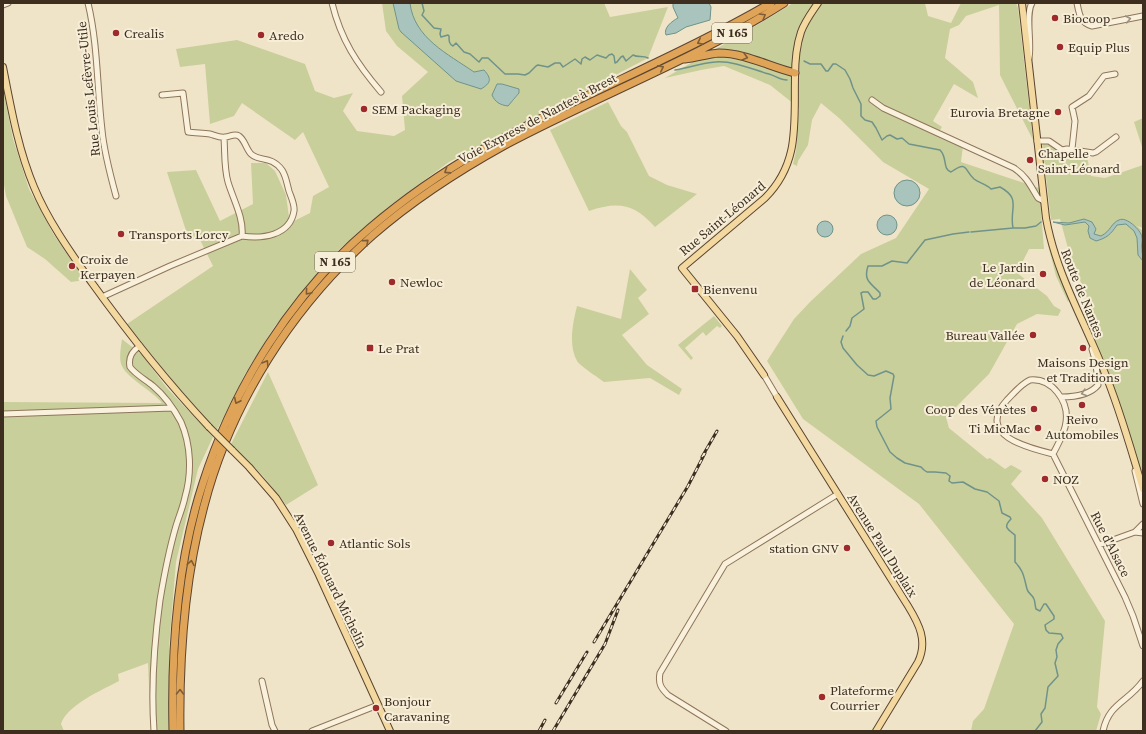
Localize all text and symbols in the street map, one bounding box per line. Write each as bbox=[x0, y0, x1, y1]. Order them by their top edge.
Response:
place label: Biocoop bbox=[1063, 10, 1110, 27]
one-way arrow bbox=[759, 13, 766, 20]
marker: Biocoop bbox=[1050, 13, 1060, 23]
one-way arrow bbox=[1125, 16, 1131, 24]
street label: Rue Louis Lefèvre-Utile bbox=[73, 20, 104, 157]
road number: N 165 bbox=[712, 23, 752, 43]
place label: Crealis bbox=[124, 25, 164, 42]
place label: Aredo bbox=[269, 27, 304, 44]
marker: Crealis bbox=[111, 28, 121, 38]
marker: Aredo bbox=[256, 30, 266, 40]
one-way arrow bbox=[697, 37, 704, 44]
place label: Equip Plus bbox=[1068, 39, 1130, 56]
marker: Equip Plus bbox=[1055, 42, 1065, 52]
one-way arrow bbox=[741, 53, 748, 61]
one-way arrow bbox=[657, 65, 664, 73]
street label: Voie Express de Nantes à Brest bbox=[455, 69, 620, 167]
place label: SEM Packaging bbox=[372, 101, 461, 118]
marker: SEM Packaging bbox=[359, 104, 369, 114]
place label: Eurovia Bretagne bbox=[950, 104, 1050, 121]
marker: Eurovia Bretagne bbox=[1053, 107, 1063, 117]
place label: Chapelle Saint-Léonard bbox=[1038, 145, 1121, 177]
marker: Chapelle Saint-Léonard bbox=[1025, 155, 1035, 165]
one-way arrow bbox=[444, 166, 451, 174]
street label: Rue Saint-Léonard bbox=[676, 177, 769, 259]
place label: Transports Lorcy bbox=[129, 226, 229, 243]
marker: Transports Lorcy bbox=[116, 229, 126, 239]
one-way arrow bbox=[361, 239, 368, 246]
street label: Route de Nantes bbox=[1057, 246, 1108, 340]
place label: Croix de Kerpayen bbox=[80, 251, 136, 283]
road number: N 165 bbox=[315, 252, 355, 272]
place label: Le Jardin de Léonard bbox=[969, 259, 1036, 291]
marker: Croix de Kerpayen bbox=[67, 261, 77, 271]
marker: Le Jardin de Léonard bbox=[1038, 269, 1048, 279]
place label: Newloc bbox=[400, 274, 443, 291]
marker: Newloc bbox=[387, 277, 397, 287]
place label: Bienvenu bbox=[703, 281, 758, 298]
marker: Bienvenu bbox=[690, 284, 700, 294]
one-way arrow bbox=[305, 288, 312, 295]
place label: Bureau Vallée bbox=[945, 327, 1025, 344]
marker: Bureau Vallée bbox=[1028, 330, 1038, 340]
place label: Le Prat bbox=[378, 340, 420, 357]
marker: Le Prat bbox=[365, 343, 375, 353]
marker: Maisons Design et Traditions bbox=[1078, 343, 1088, 353]
place label: Maisons Design et Traditions bbox=[1037, 354, 1129, 386]
one-way arrow bbox=[261, 360, 268, 367]
one-way arrow bbox=[1081, 388, 1088, 397]
one-way arrow bbox=[234, 397, 242, 404]
marker: Reivo Automobiles bbox=[1077, 400, 1087, 410]
place label: Coop des Vénètes bbox=[925, 401, 1026, 418]
marker: Coop des Vénètes bbox=[1029, 404, 1039, 414]
place label: Reivo Automobiles bbox=[1045, 411, 1119, 443]
place label: Ti MicMac bbox=[969, 420, 1030, 437]
marker: Ti MicMac bbox=[1033, 423, 1043, 433]
place label: NOZ bbox=[1053, 471, 1079, 488]
marker: NOZ bbox=[1040, 474, 1050, 484]
street label: Avenue Paul Duplaix bbox=[844, 490, 922, 601]
street label: Rue d'Alsace bbox=[1087, 508, 1135, 580]
street label: Avenue Édouard Michelin bbox=[290, 509, 371, 651]
place label: Atlantic Sols bbox=[339, 535, 411, 552]
marker: Atlantic Sols bbox=[326, 538, 336, 548]
place label: station GNV bbox=[769, 540, 839, 557]
marker: station GNV bbox=[842, 543, 852, 553]
one-way arrow bbox=[187, 560, 195, 566]
place label: Plateforme Courrier bbox=[830, 682, 894, 714]
one-way arrow bbox=[176, 689, 184, 695]
marker: Plateforme Courrier bbox=[817, 692, 827, 702]
place label: Bonjour Caravaning bbox=[384, 693, 450, 725]
marker: Bonjour Caravaning bbox=[371, 703, 381, 713]

